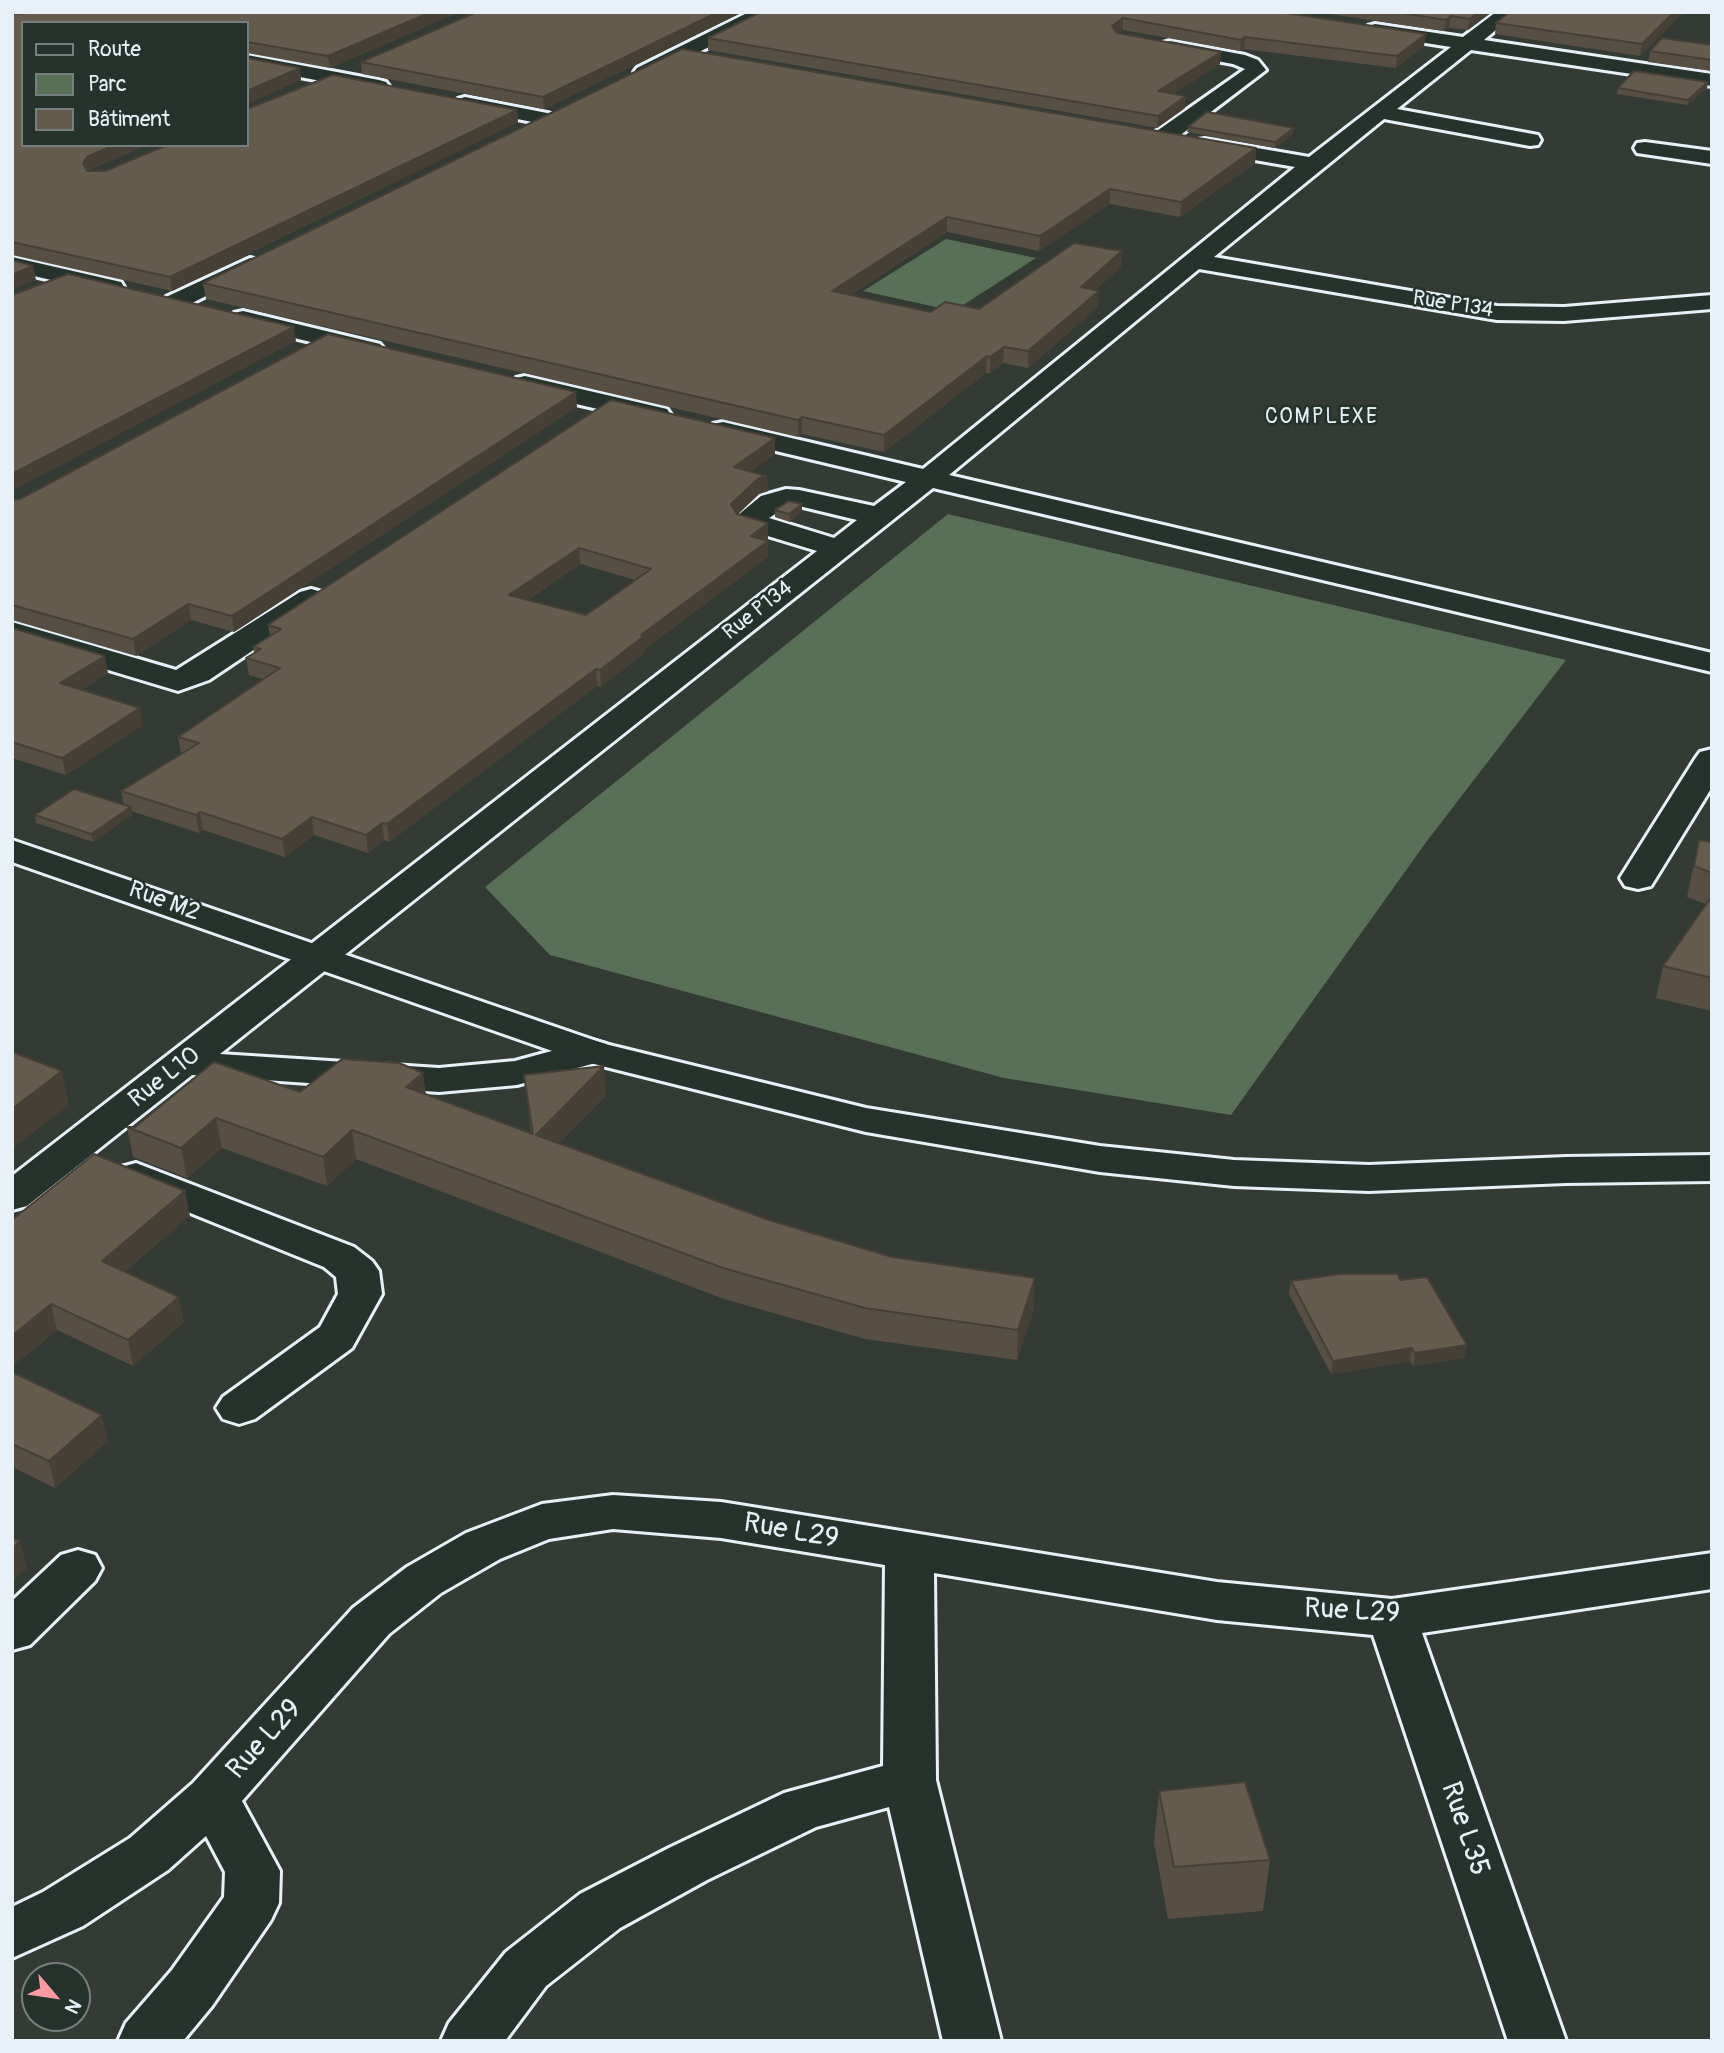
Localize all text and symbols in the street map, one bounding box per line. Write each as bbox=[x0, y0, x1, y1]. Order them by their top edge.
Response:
legend bbox=[21, 21, 248, 147]
text: Route bbox=[88, 36, 141, 63]
text: Parc bbox=[88, 71, 127, 98]
text: Bâtiment bbox=[88, 106, 170, 133]
street label: Rue P134 bbox=[1411, 286, 1495, 324]
district label: COMPLEXE bbox=[1266, 405, 1378, 431]
street label: Rue P134 bbox=[718, 576, 798, 646]
street label: Rue M2 bbox=[124, 876, 204, 928]
street label: Rue L10 bbox=[124, 1041, 206, 1115]
street label: Rue L29 bbox=[741, 1507, 841, 1557]
street label: Rue L29 bbox=[1303, 1593, 1401, 1631]
street label: Rue L29 bbox=[220, 1693, 310, 1787]
street label: Rue L35 bbox=[1432, 1778, 1496, 1880]
north arrow bbox=[21, 1962, 91, 2032]
text: N bbox=[59, 1995, 86, 2018]

